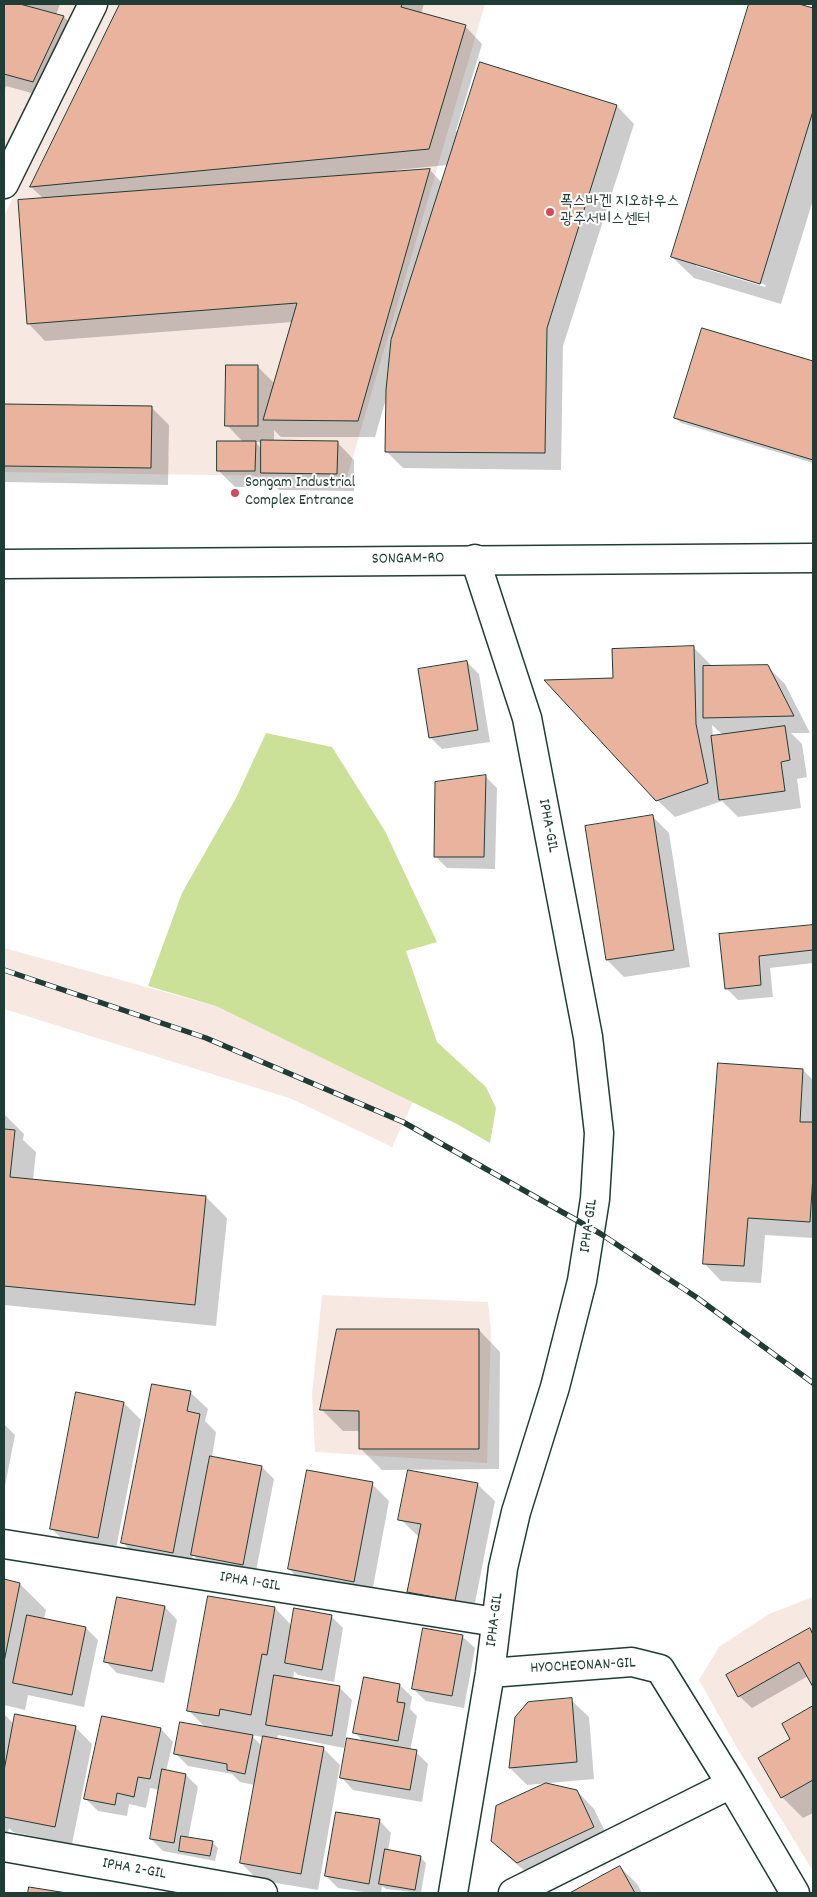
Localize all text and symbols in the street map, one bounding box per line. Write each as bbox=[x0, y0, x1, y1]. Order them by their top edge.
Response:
place label: 폭스바겐 지오하우스 광주서비스센터 bbox=[560, 193, 680, 231]
marker: 폭스바겐 지오하우스 광주서비스센터 bbox=[544, 206, 556, 218]
place label: Songam Industrial Complex Entrance bbox=[245, 474, 355, 512]
marker: Songam Industrial Complex Entrance bbox=[229, 487, 241, 499]
street label: SONGAM-RO bbox=[371, 550, 445, 570]
street label: IPHA-GIL bbox=[532, 798, 562, 854]
street label: IPHA-GIL bbox=[577, 1198, 603, 1254]
street label: IPHA 1-GIL bbox=[218, 1569, 282, 1597]
street label: IPHA-GIL bbox=[483, 1592, 509, 1648]
street label: HYOCHEONAN-GIL bbox=[530, 1655, 636, 1679]
street label: IPHA 2-GIL bbox=[100, 1855, 168, 1885]

